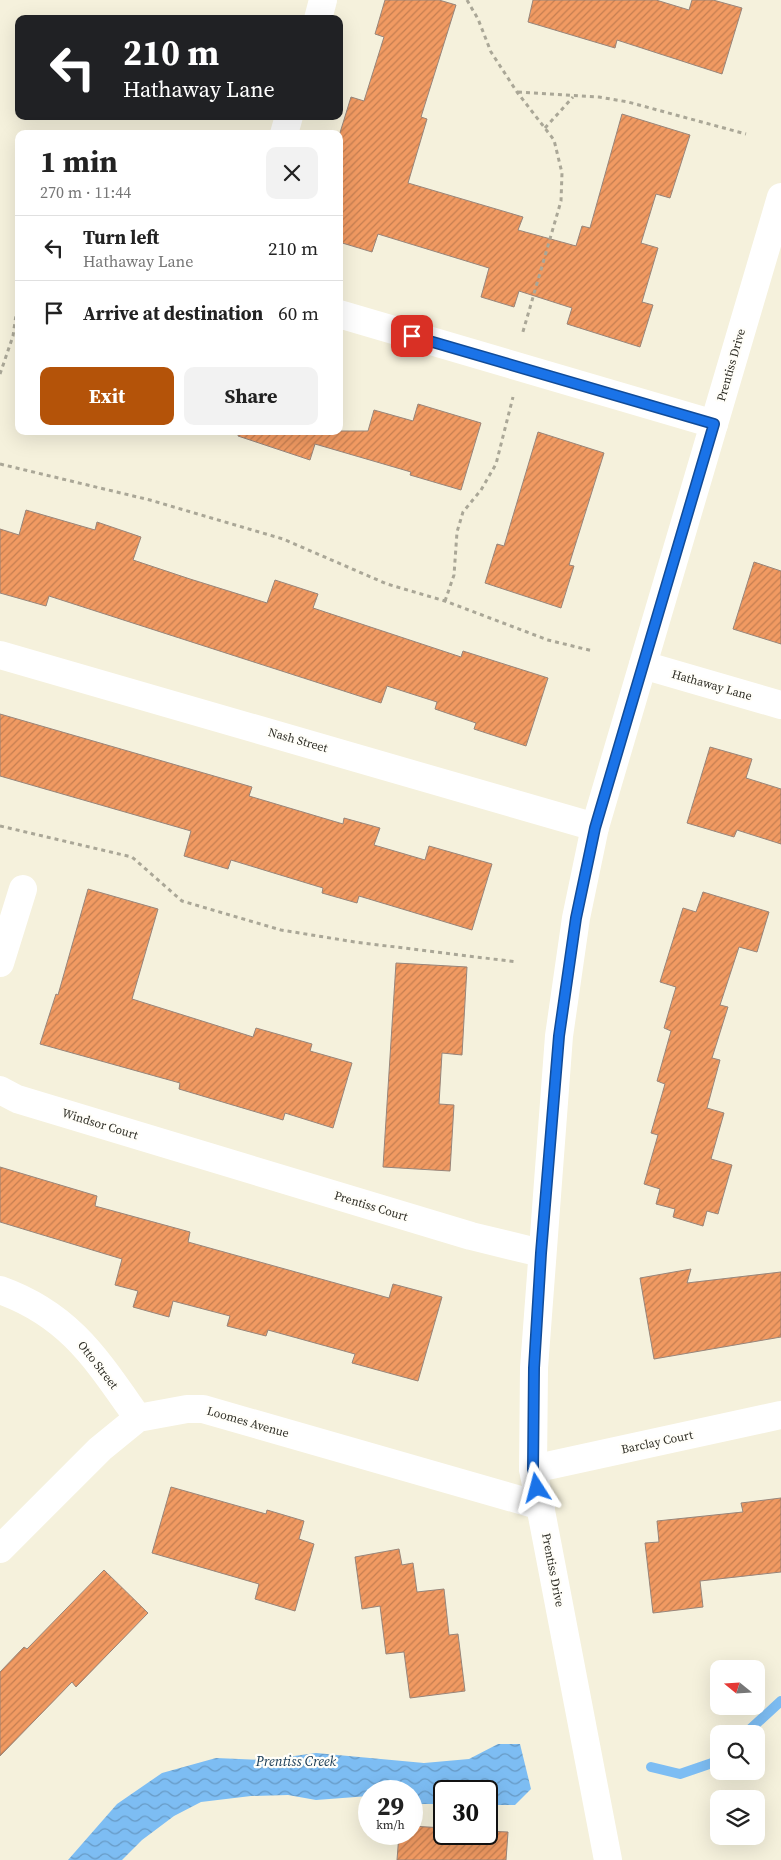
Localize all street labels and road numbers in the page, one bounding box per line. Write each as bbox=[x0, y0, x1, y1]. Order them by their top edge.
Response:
street label: Prentiss Drive bbox=[713, 327, 749, 403]
street label: Hathaway Lane bbox=[670, 666, 754, 704]
street label: Nash Street bbox=[267, 724, 330, 756]
street label: Windsor Court bbox=[60, 1105, 140, 1143]
street label: Prentiss Court bbox=[332, 1187, 410, 1225]
street label: Otto Street bbox=[74, 1338, 122, 1392]
street label: Loomes Avenue bbox=[205, 1403, 291, 1441]
street label: Barclay Court bbox=[620, 1427, 694, 1457]
street label: Prentiss Drive bbox=[538, 1532, 568, 1608]

